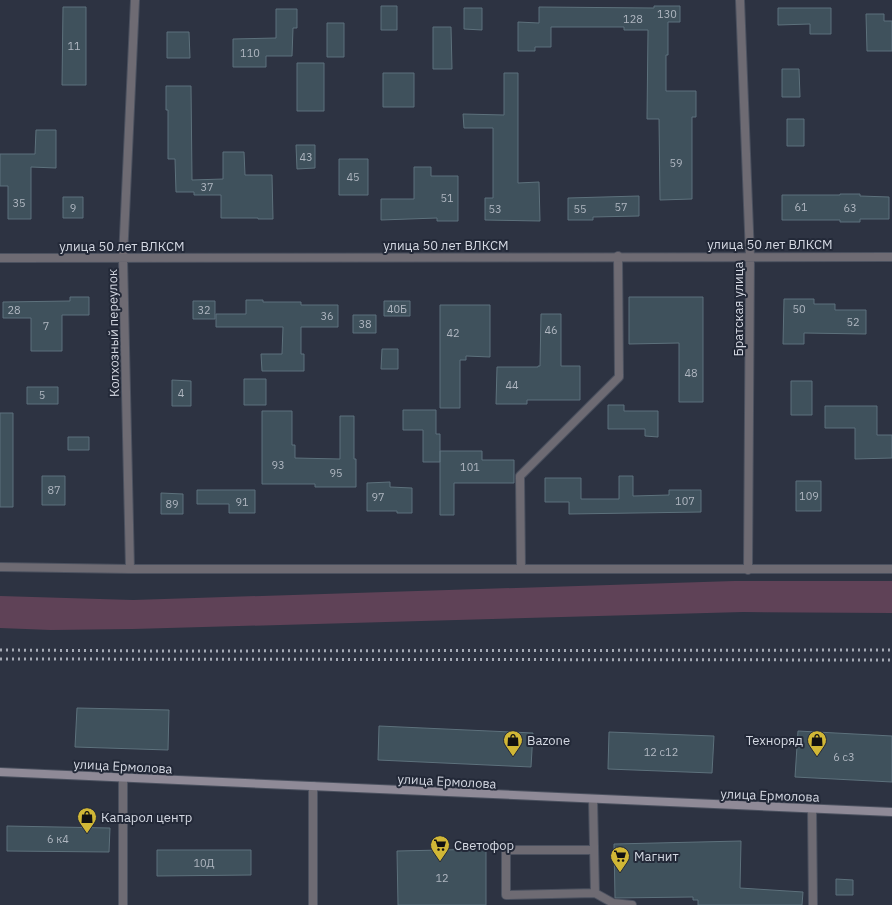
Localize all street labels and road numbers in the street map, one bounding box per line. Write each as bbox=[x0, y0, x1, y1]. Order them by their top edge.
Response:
street label: улица 50 лет ВЛКСМ bbox=[707, 236, 833, 253]
street label: улица 50 лет ВЛКСМ bbox=[383, 237, 509, 254]
street label: улица 50 лет ВЛКСМ bbox=[59, 238, 185, 255]
street label: Братская улица bbox=[730, 261, 747, 357]
street label: Колхозный переулок bbox=[104, 269, 123, 397]
street label: улица Ермолова bbox=[73, 755, 173, 778]
street label: улица Ермолова bbox=[397, 770, 497, 793]
street label: улица Ермолова bbox=[720, 785, 820, 806]

